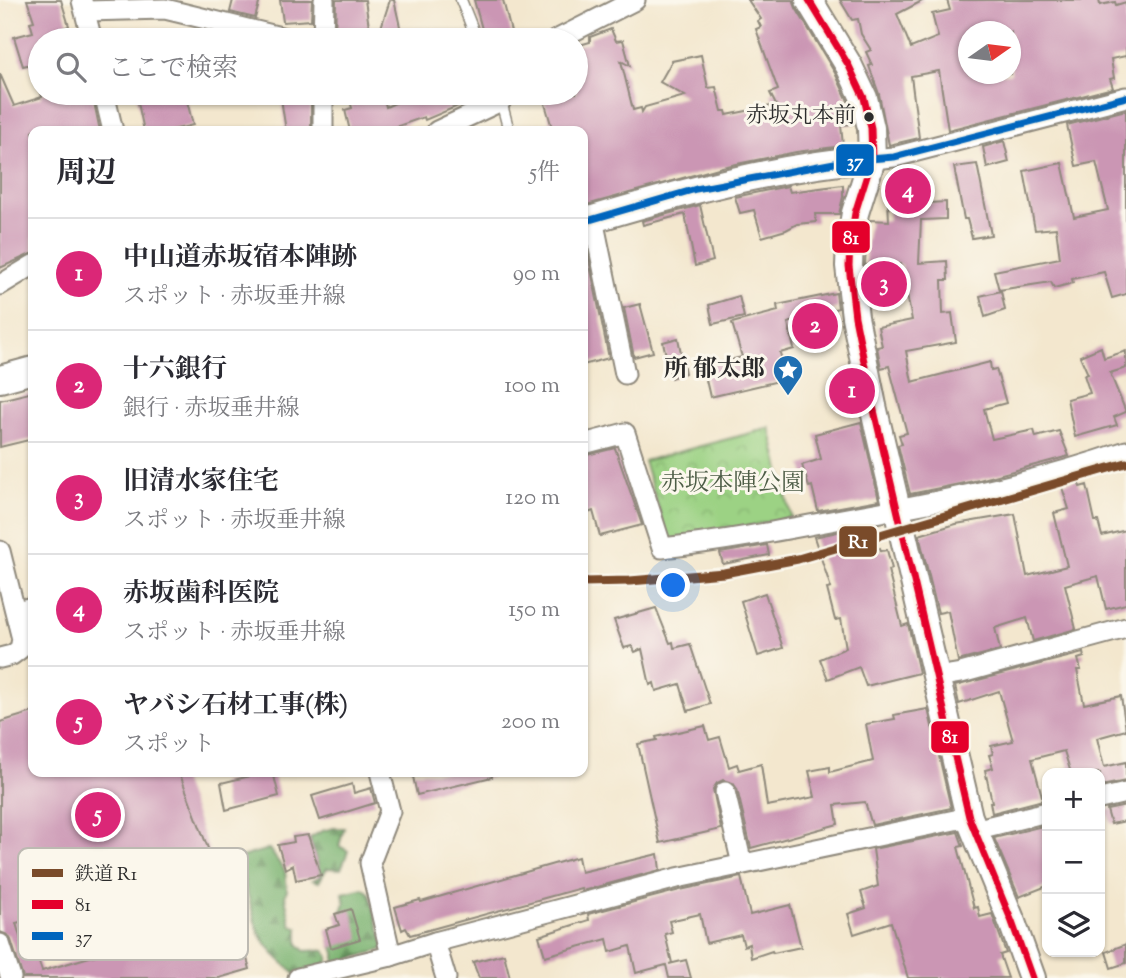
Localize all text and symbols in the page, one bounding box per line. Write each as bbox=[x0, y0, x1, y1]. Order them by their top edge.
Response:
north arrow bbox=[958, 21, 1021, 84]
search box bbox=[28, 28, 588, 105]
icon: search bbox=[52, 48, 90, 86]
text: ここで検索 bbox=[108, 51, 238, 88]
place label: 赤坂丸本前 bbox=[746, 101, 856, 133]
marker: 赤坂丸本前 bbox=[862, 110, 876, 124]
line badge: 37 bbox=[835, 143, 875, 177]
text: 37 bbox=[846, 149, 864, 176]
text: 周辺 bbox=[56, 153, 116, 196]
text: 5件 bbox=[529, 157, 560, 190]
pin: 4 bbox=[885, 165, 931, 217]
line badge: 81 bbox=[831, 220, 871, 254]
text: 81 bbox=[843, 226, 860, 253]
text: 中山道赤坂宿本陣跡 bbox=[123, 240, 357, 277]
text: 1 bbox=[75, 258, 83, 291]
text: 90 m bbox=[513, 258, 560, 291]
pin: 3 bbox=[861, 258, 907, 310]
text: スポット · 赤坂垂井線 bbox=[123, 281, 346, 314]
pin: 2 bbox=[792, 300, 838, 352]
text: 十六銀行 bbox=[123, 352, 227, 389]
place label: 所 郁太郎 bbox=[664, 353, 765, 387]
place icon: 所 郁太郎 bbox=[771, 353, 805, 397]
pin: 1 bbox=[829, 365, 875, 417]
text: 2 bbox=[74, 370, 84, 403]
text: 100 m bbox=[504, 370, 560, 403]
text: 銀行 · 赤坂垂井線 bbox=[123, 393, 300, 426]
text: 旧清水家住宅 bbox=[123, 464, 279, 501]
park label: 赤坂本陣公園 bbox=[661, 467, 805, 501]
text: 3 bbox=[74, 482, 84, 515]
text: 120 m bbox=[505, 482, 560, 515]
text: スポット · 赤坂垂井線 bbox=[123, 505, 346, 538]
line badge: R1 bbox=[838, 525, 878, 558]
text: R1 bbox=[848, 530, 869, 557]
your location bbox=[656, 568, 690, 602]
text: 赤坂歯科医院 bbox=[123, 576, 279, 613]
text: 4 bbox=[73, 594, 85, 627]
text: 150 m bbox=[508, 594, 560, 627]
text: スポット · 赤坂垂井線 bbox=[123, 617, 346, 650]
text: ヤバシ石材工事(株) bbox=[123, 688, 348, 725]
text: 5 bbox=[75, 706, 83, 739]
text: 200 m bbox=[501, 706, 560, 739]
line badge: 81 bbox=[930, 720, 970, 754]
text: 81 bbox=[942, 725, 959, 752]
text: スポット bbox=[123, 729, 215, 762]
map controls bbox=[1042, 768, 1105, 957]
button: + bbox=[1042, 768, 1105, 831]
pin: 5 bbox=[75, 789, 121, 841]
button: − bbox=[1042, 831, 1105, 894]
legend bbox=[18, 848, 248, 960]
text: 鉄道 R1 bbox=[75, 862, 138, 889]
text: 81 bbox=[75, 893, 92, 920]
button: layers bbox=[1042, 894, 1105, 957]
text: 37 bbox=[75, 925, 93, 952]

